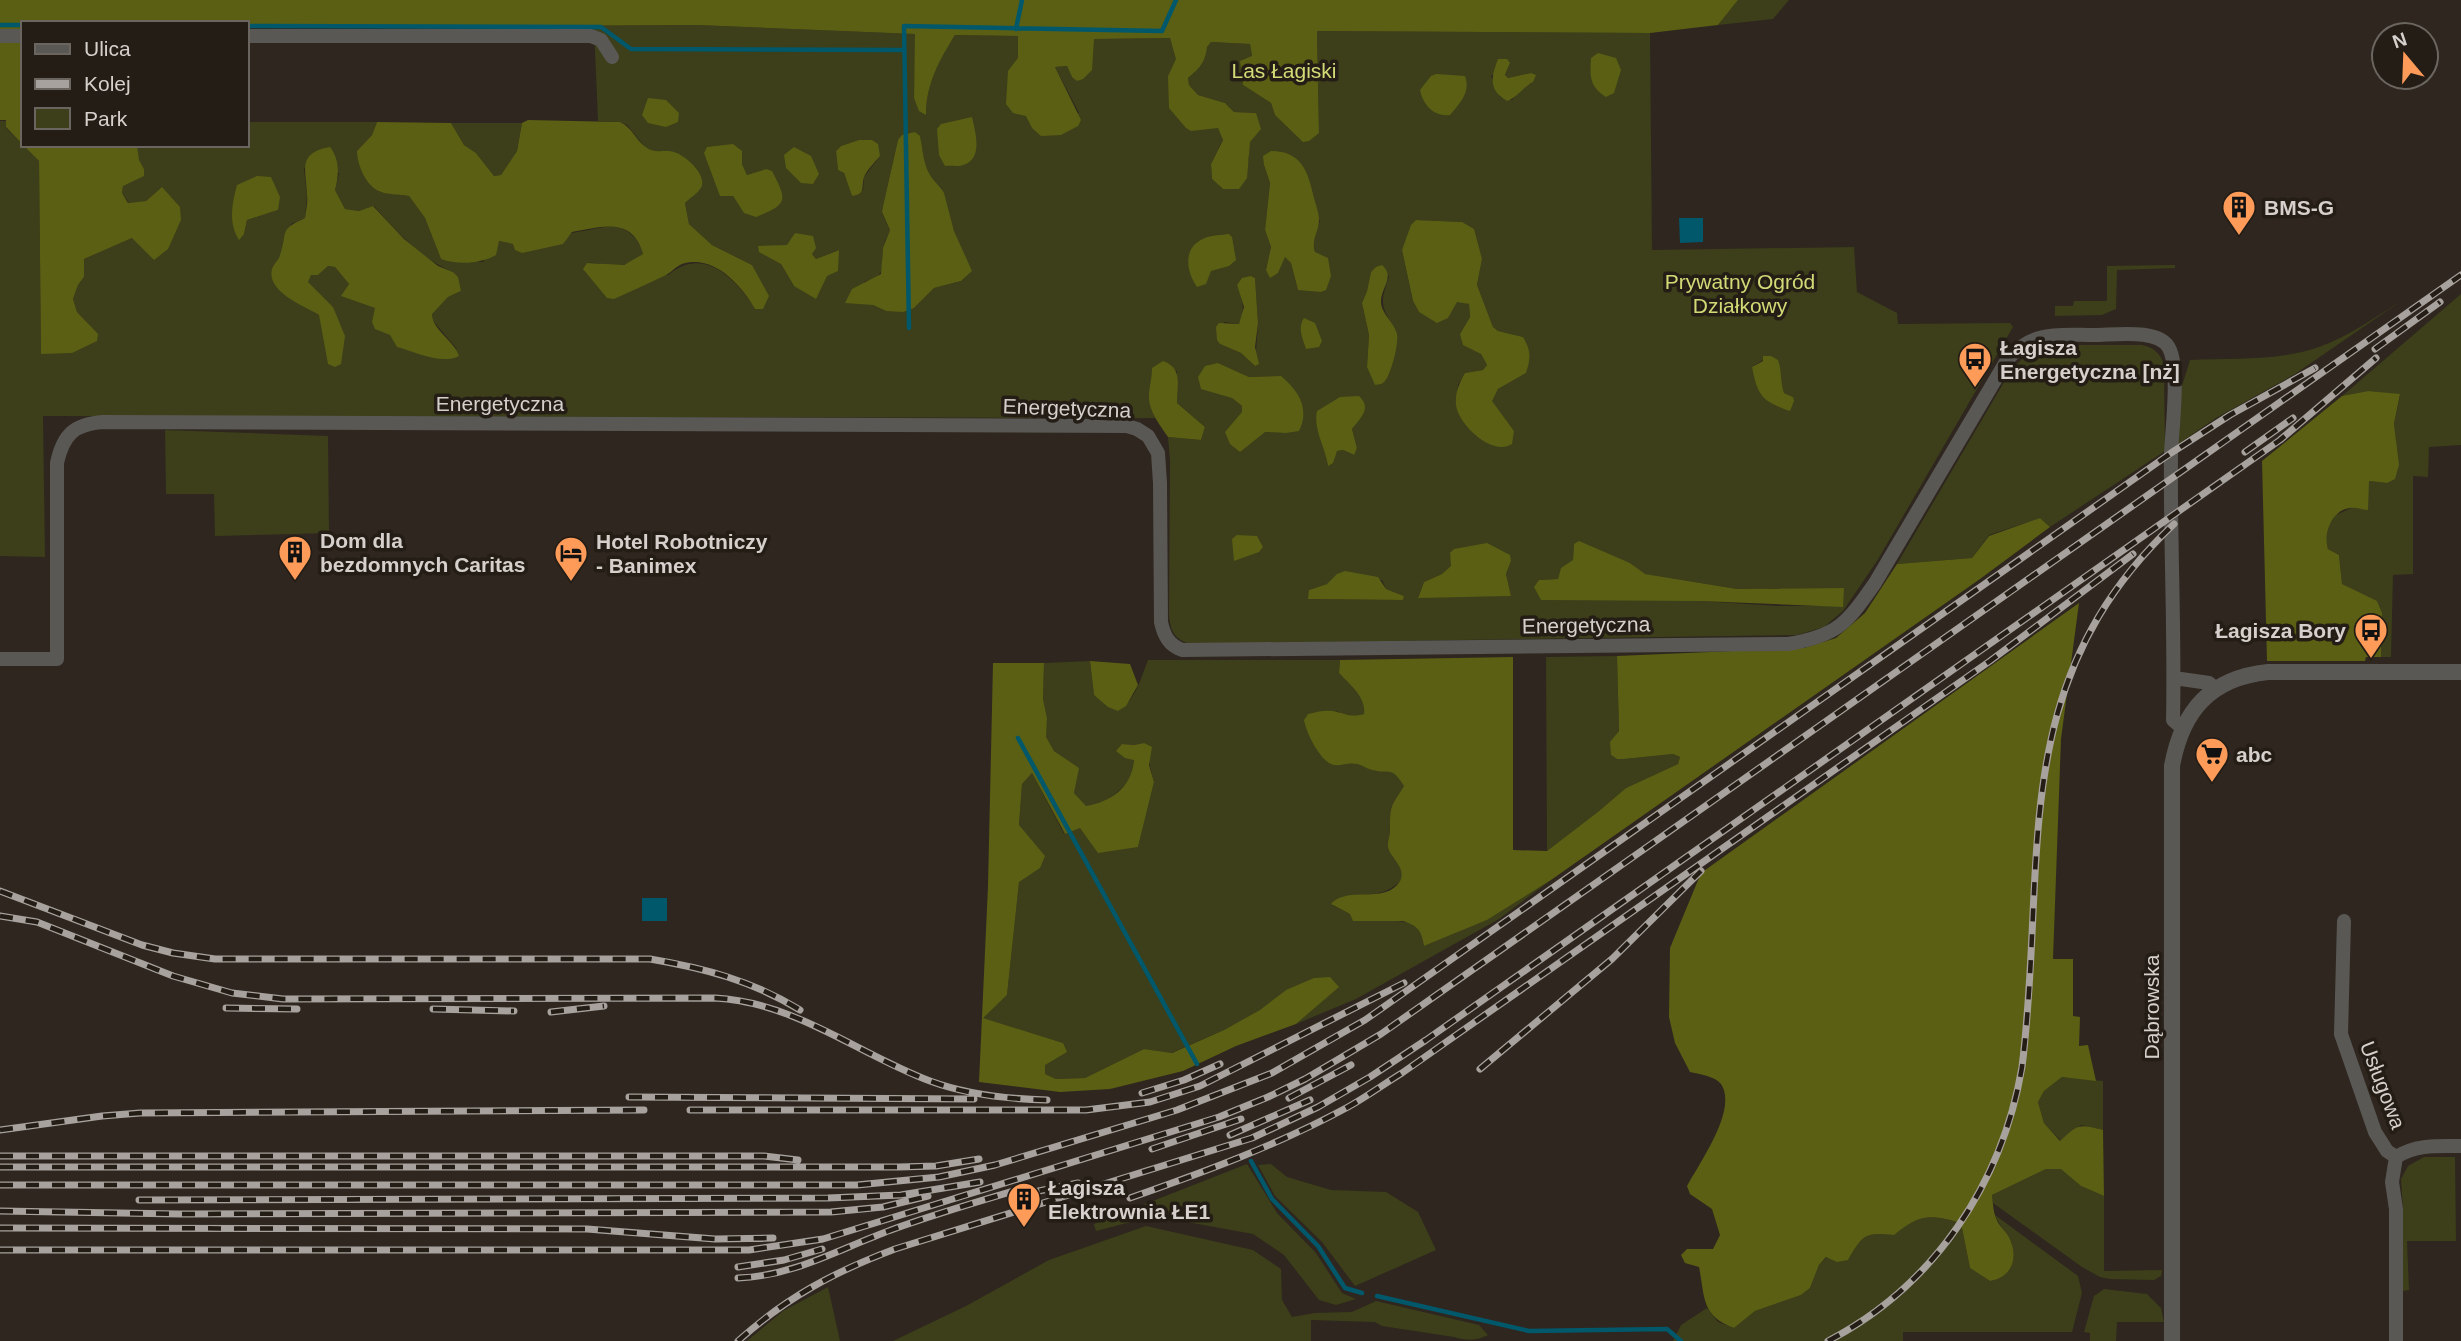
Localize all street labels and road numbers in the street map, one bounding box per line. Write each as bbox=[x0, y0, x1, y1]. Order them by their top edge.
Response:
street label: Energetyczna bbox=[436, 392, 565, 415]
street label: Energetyczna bbox=[1002, 394, 1132, 422]
street label: Energetyczna bbox=[1522, 612, 1651, 638]
street label: Dąbrowska bbox=[2140, 954, 2163, 1060]
street label: Usługowa bbox=[2356, 1038, 2410, 1132]

